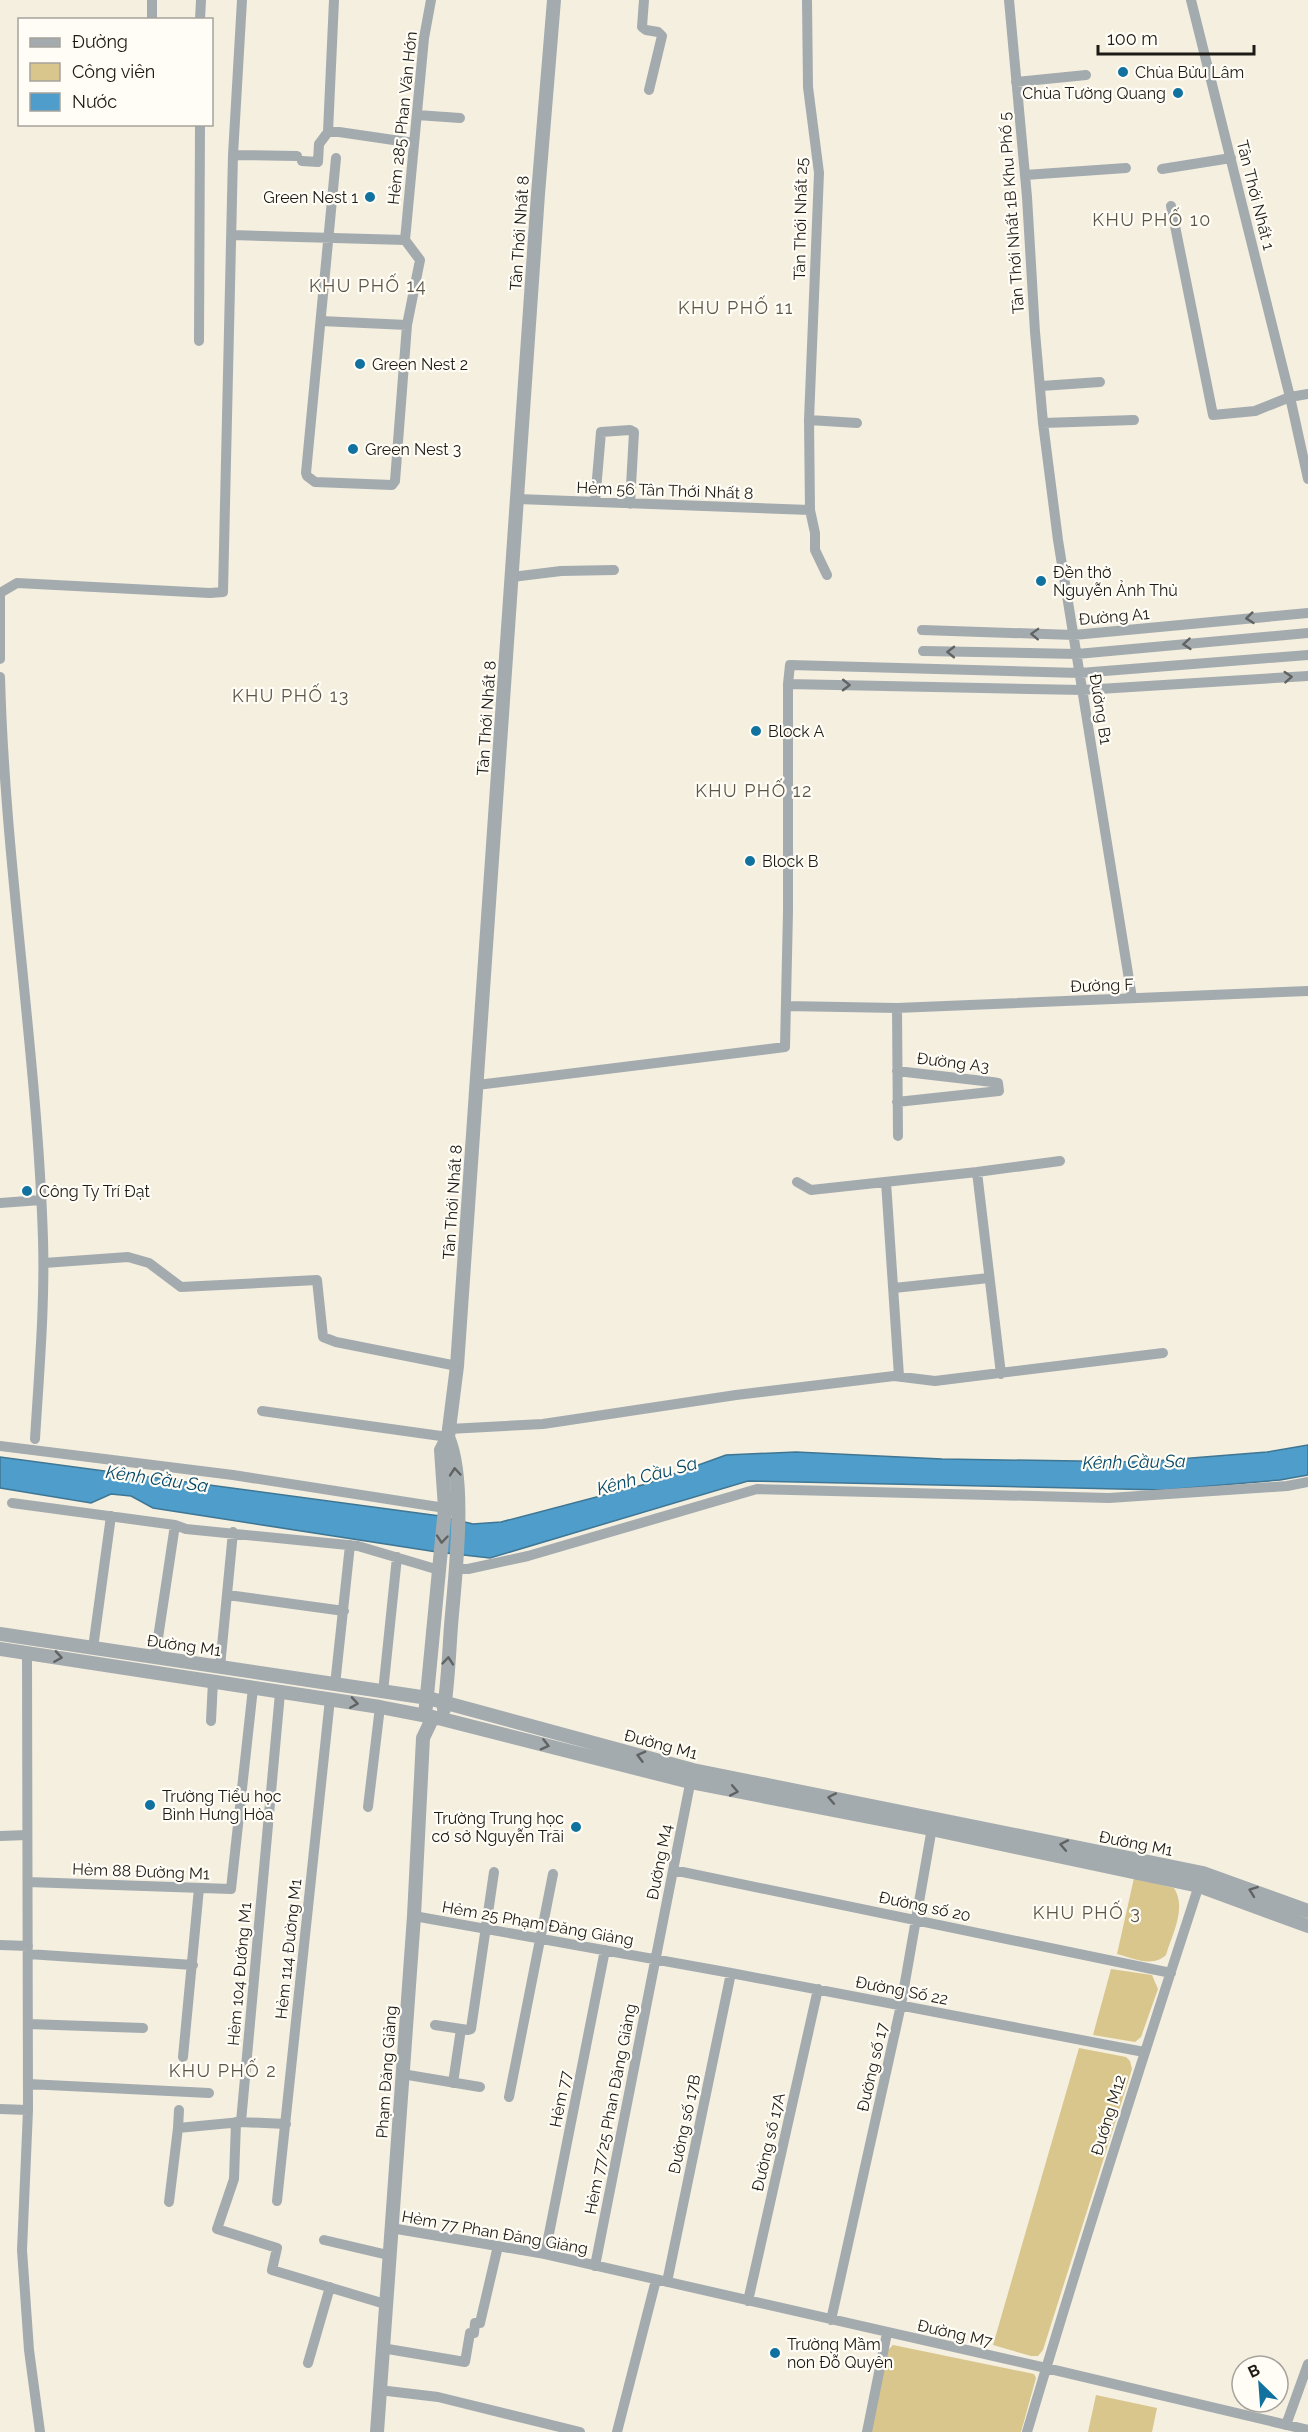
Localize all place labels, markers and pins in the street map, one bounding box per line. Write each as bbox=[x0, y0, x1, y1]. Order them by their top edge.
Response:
place label: Chùa Bửu Lâm bbox=[1135, 63, 1244, 82]
marker: Chùa Bửu Lâm bbox=[1116, 65, 1130, 79]
place label: Chùa Tường Quang bbox=[1022, 84, 1166, 103]
marker: Chùa Tường Quang bbox=[1171, 86, 1185, 100]
place label: Green Nest 1 bbox=[263, 188, 358, 207]
marker: Green Nest 1 bbox=[363, 190, 377, 204]
place label: Green Nest 2 bbox=[372, 355, 468, 374]
marker: Green Nest 2 bbox=[353, 357, 367, 371]
place label: Green Nest 3 bbox=[365, 440, 461, 459]
marker: Green Nest 3 bbox=[346, 442, 360, 456]
place label: Đền thờ Nguyễn Ảnh Thủ bbox=[1053, 563, 1178, 600]
marker: Đền thờ Nguyễn Ảnh Thủ bbox=[1034, 574, 1048, 588]
place label: Block A bbox=[768, 722, 824, 741]
marker: Block A bbox=[749, 724, 763, 738]
place label: Block B bbox=[762, 852, 819, 871]
marker: Block B bbox=[743, 854, 757, 868]
place label: Công Ty Trí Đạt bbox=[39, 1182, 150, 1201]
marker: Công Ty Trí Đạt bbox=[20, 1184, 34, 1198]
place label: Trường Tiểu học Bình Hưng Hòa bbox=[162, 1787, 282, 1824]
marker: Trường Tiểu học Bình Hưng Hòa bbox=[143, 1798, 157, 1812]
place label: Trường Trung học cơ sở Nguyễn Trãi bbox=[432, 1809, 564, 1846]
marker: Trường Trung học cơ sở Nguyễn Trãi bbox=[569, 1820, 583, 1834]
place label: Trường Mầm non Đỗ Quyên bbox=[787, 2335, 893, 2372]
marker: Trường Mầm non Đỗ Quyên bbox=[768, 2346, 782, 2360]

